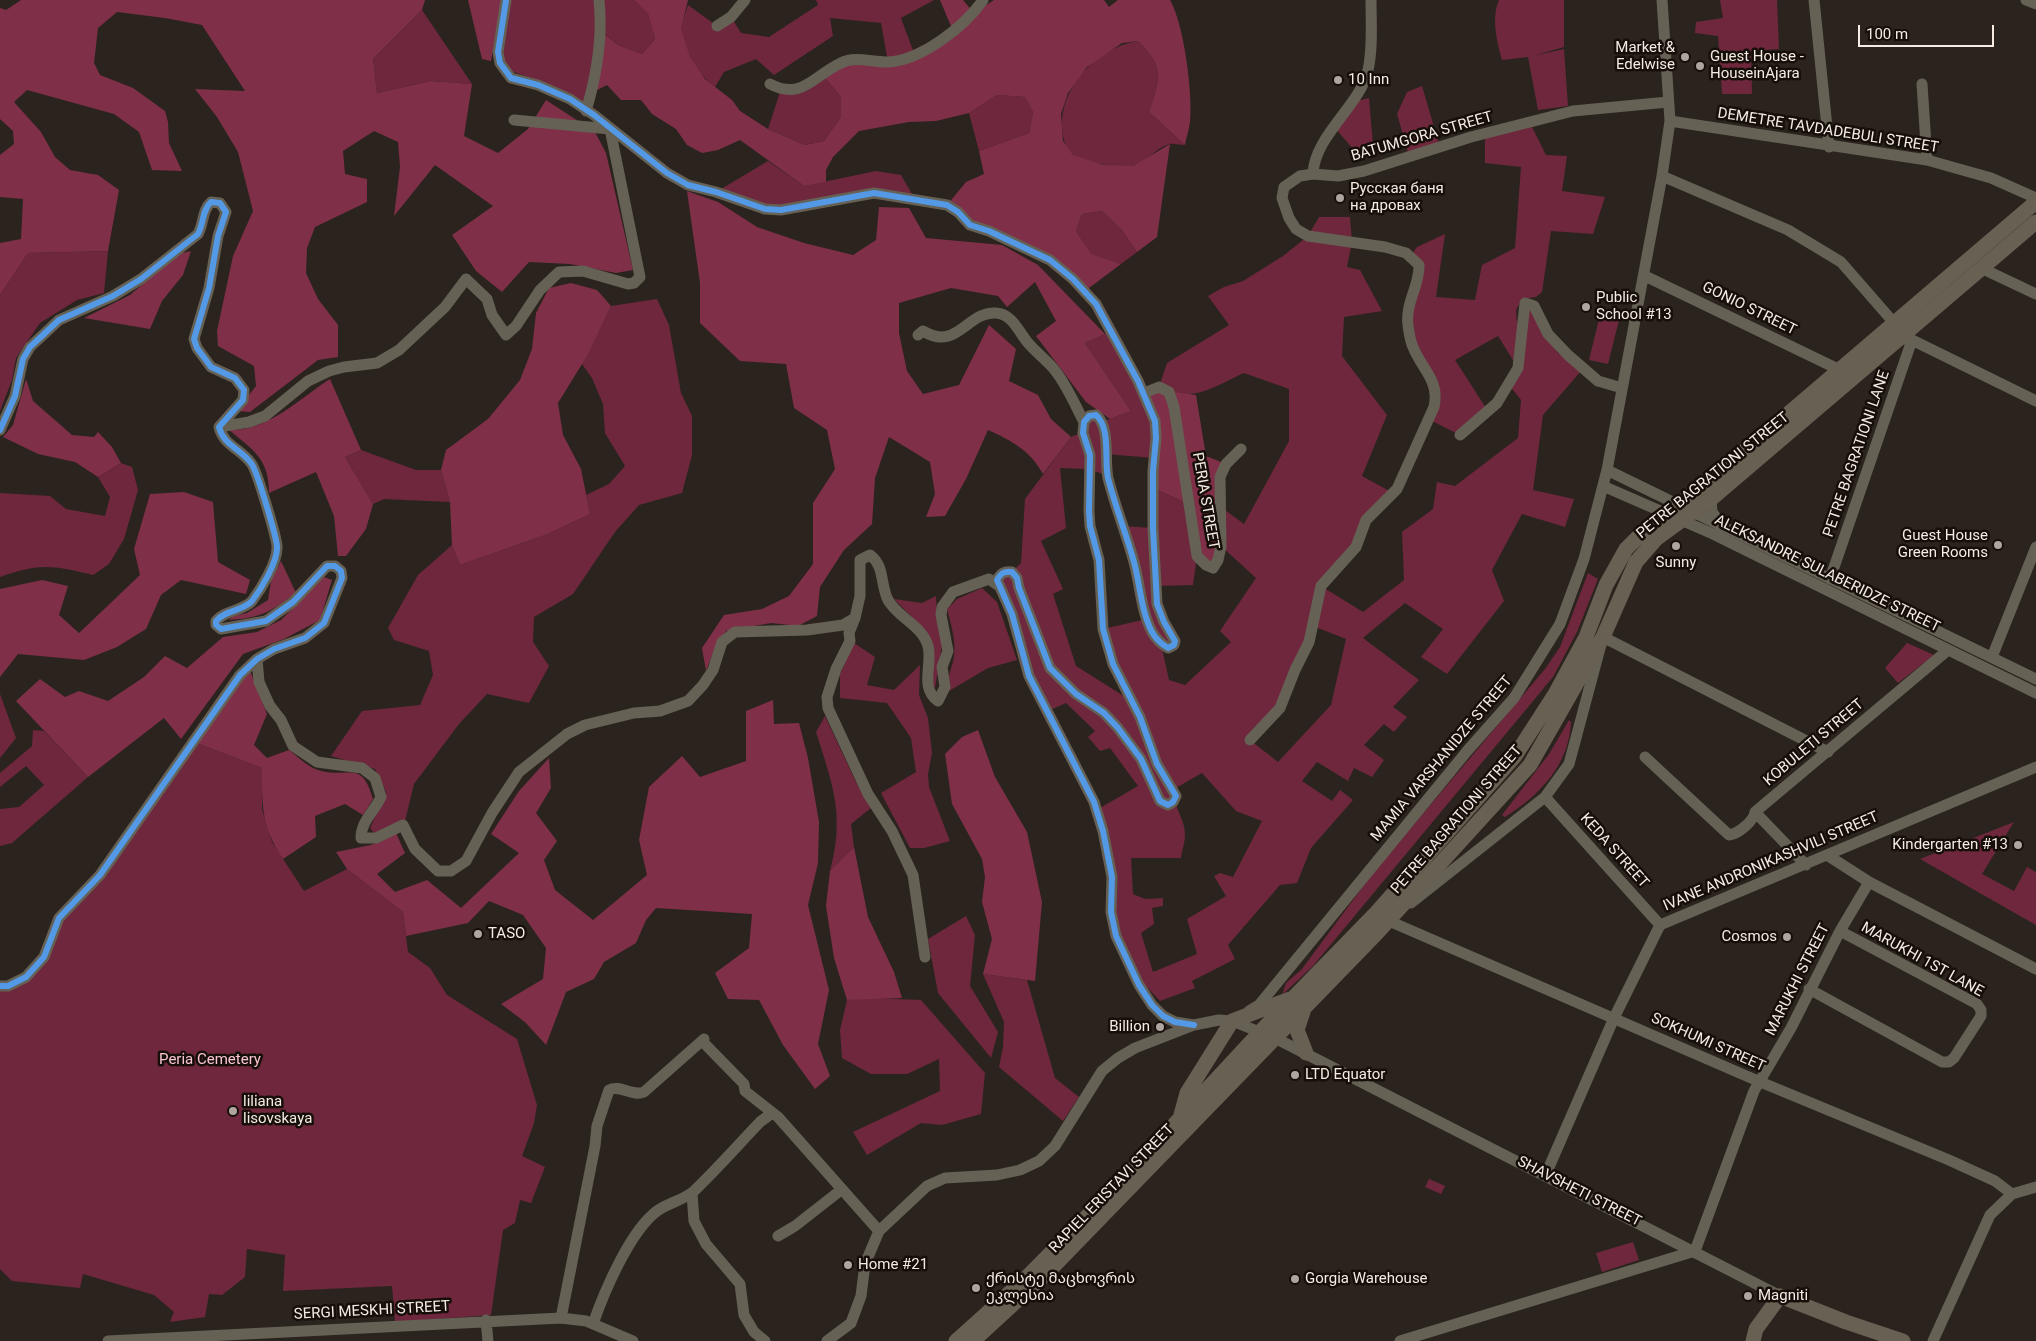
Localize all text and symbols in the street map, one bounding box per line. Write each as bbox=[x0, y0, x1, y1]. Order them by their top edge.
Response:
scale bar bbox=[1861, 15, 1997, 47]
text: 100 m bbox=[1866, 25, 1908, 43]
place label: Market & Edelwise bbox=[1615, 39, 1675, 74]
place label: Guest House - HouseinAjara bbox=[1710, 48, 1804, 83]
marker: Market & Edelwise bbox=[1679, 51, 1691, 63]
marker: Guest House - HouseinAjara bbox=[1694, 60, 1706, 72]
place label: 10 Inn bbox=[1348, 71, 1389, 89]
marker: 10 Inn bbox=[1332, 74, 1344, 86]
street label: DEMETRE TAVDADEBULI STREET bbox=[1716, 105, 1940, 157]
street label: BATUMGORA STREET bbox=[1349, 108, 1495, 166]
place label: Русская баня на дровах bbox=[1350, 180, 1444, 215]
marker: Русская баня на дровах bbox=[1334, 192, 1346, 204]
street label: GONIO STREET bbox=[1699, 278, 1799, 340]
place label: Public School #13 bbox=[1596, 289, 1672, 324]
marker: Public School #13 bbox=[1580, 301, 1592, 313]
street label: PETRE BAGRATIONI LANE bbox=[1820, 368, 1894, 540]
street label: PETRE BAGRATIONI STREET bbox=[1633, 409, 1793, 543]
street label: PERIA STREET bbox=[1188, 451, 1222, 551]
street label: ALEKSANDRE SULABERIDZE STREET bbox=[1711, 511, 1943, 637]
place label: Guest House Green Rooms bbox=[1898, 527, 1988, 562]
marker: Guest House Green Rooms bbox=[1992, 539, 2004, 551]
marker: Sunny bbox=[1670, 540, 1682, 552]
place label: Sunny bbox=[1656, 554, 1696, 572]
street label: MAMIA VARSHANIDZE STREET bbox=[1368, 673, 1516, 845]
street label: KOBULETI STREET bbox=[1760, 696, 1868, 790]
street label: PETRE BAGRATIONI STREET bbox=[1388, 742, 1526, 898]
street label: IVANE ANDRONIKASHVILI STREET bbox=[1661, 808, 1881, 916]
street label: KEDA STREET bbox=[1576, 810, 1652, 892]
place label: Kindergarten #13 bbox=[1892, 836, 2008, 854]
marker: Kindergarten #13 bbox=[2012, 839, 2024, 851]
street label: MARUKHI 1ST LANE bbox=[1858, 919, 1986, 1001]
street label: MARUKHI STREET bbox=[1762, 921, 1834, 1039]
place label: TASO bbox=[488, 925, 525, 943]
marker: TASO bbox=[472, 928, 484, 940]
place label: Cosmos bbox=[1721, 928, 1777, 946]
marker: Cosmos bbox=[1781, 931, 1793, 943]
street label: SOKHUMI STREET bbox=[1648, 1010, 1768, 1076]
place label: Billion bbox=[1109, 1018, 1150, 1036]
marker: Billion bbox=[1154, 1021, 1166, 1033]
park label: Peria Cemetery bbox=[159, 1051, 261, 1069]
place label: LTD Equator bbox=[1305, 1066, 1385, 1084]
marker: LTD Equator bbox=[1289, 1069, 1301, 1081]
place label: liliana lisovskaya bbox=[243, 1093, 312, 1128]
marker: liliana lisovskaya bbox=[227, 1105, 239, 1117]
street label: RAPIEL ERISTAVI STREET bbox=[1046, 1121, 1178, 1257]
street label: SHAVSHETI STREET bbox=[1514, 1153, 1644, 1231]
place label: Home #21 bbox=[858, 1256, 928, 1274]
marker: Home #21 bbox=[842, 1259, 854, 1271]
place label: ქრისტე მაცხოვრის ეკლესია bbox=[986, 1270, 1135, 1305]
place label: Gorgia Warehouse bbox=[1305, 1270, 1428, 1288]
marker: Gorgia Warehouse bbox=[1289, 1273, 1301, 1285]
marker: ქრისტე მაცხოვრის ეკლესია bbox=[970, 1282, 982, 1294]
place label: Magniti bbox=[1758, 1287, 1808, 1305]
marker: Magniti bbox=[1742, 1290, 1754, 1302]
street label: SERGI MESKHI STREET bbox=[293, 1298, 451, 1324]

